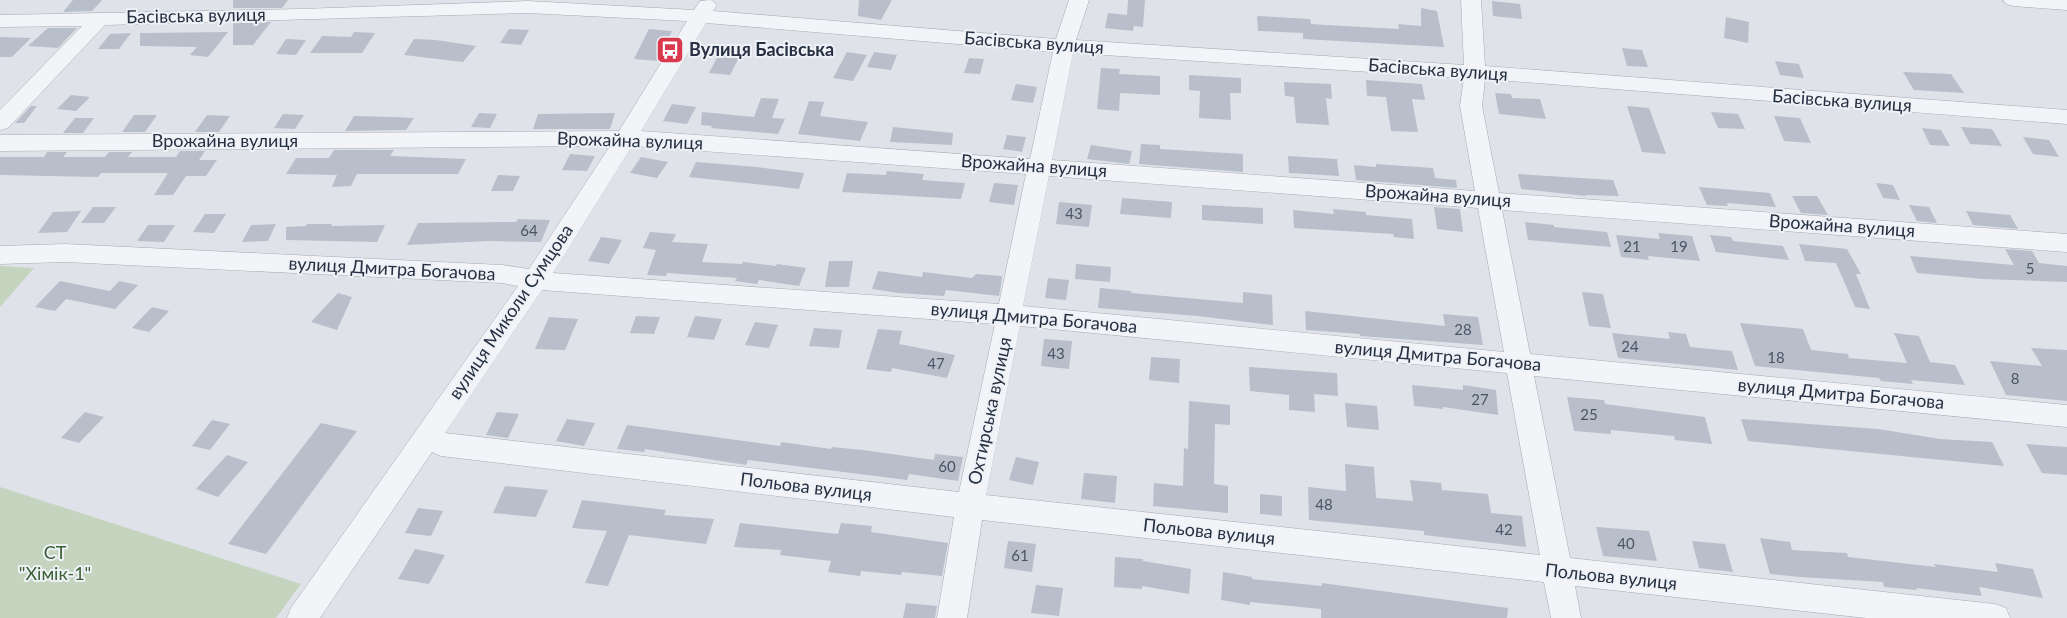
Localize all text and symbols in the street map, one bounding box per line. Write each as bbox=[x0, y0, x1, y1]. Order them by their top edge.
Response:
street label: Басівська вулиця bbox=[126, 3, 266, 27]
street label: Басівська вулиця bbox=[964, 26, 1105, 58]
bus stop icon: Вулиця Басівська bbox=[655, 35, 685, 65]
place label: Вулиця Басівська bbox=[689, 38, 834, 60]
street label: Басівська вулиця bbox=[1368, 53, 1509, 85]
street label: Басівська вулиця bbox=[1772, 84, 1913, 116]
street label: Врожайна вулиця bbox=[557, 126, 704, 154]
street label: Врожайна вулиця bbox=[152, 129, 298, 151]
street label: Врожайна вулиця bbox=[960, 149, 1108, 181]
street label: Врожайна вулиця bbox=[1364, 179, 1512, 211]
house number: 43 bbox=[1065, 204, 1083, 222]
street label: Врожайна вулиця bbox=[1768, 209, 1916, 241]
street label: вулиця Миколи Сумцова bbox=[443, 220, 577, 403]
house number: 64 bbox=[520, 221, 538, 239]
house number: 21 bbox=[1623, 237, 1641, 255]
house number: 19 bbox=[1670, 237, 1688, 255]
street label: вулиця Дмитра Богачова bbox=[288, 252, 496, 284]
house number: 5 bbox=[2026, 259, 2034, 277]
street label: вулиця Дмитра Богачова bbox=[930, 297, 1138, 337]
house number: 28 bbox=[1454, 320, 1472, 338]
street label: Охтирська вулиця bbox=[963, 335, 1015, 487]
street label: вулиця Дмитра Богачова bbox=[1334, 335, 1542, 375]
house number: 24 bbox=[1621, 337, 1639, 355]
house number: 43 bbox=[1047, 344, 1065, 362]
house number: 18 bbox=[1767, 348, 1785, 366]
house number: 47 bbox=[927, 354, 945, 372]
house number: 8 bbox=[2011, 369, 2019, 387]
street label: вулиця Дмитра Богачова bbox=[1737, 373, 1945, 413]
house number: 27 bbox=[1471, 390, 1489, 408]
house number: 25 bbox=[1580, 405, 1598, 423]
house number: 60 bbox=[938, 457, 956, 475]
street label: Польова вулиця bbox=[739, 467, 873, 505]
house number: 48 bbox=[1315, 495, 1333, 513]
street label: Польова вулиця bbox=[1142, 513, 1276, 549]
house number: 42 bbox=[1495, 520, 1513, 538]
house number: 40 bbox=[1617, 534, 1635, 552]
park label: СТ "Хімік-1" bbox=[19, 541, 91, 584]
house number: 61 bbox=[1011, 546, 1029, 564]
street label: Польова вулиця bbox=[1544, 558, 1678, 594]

